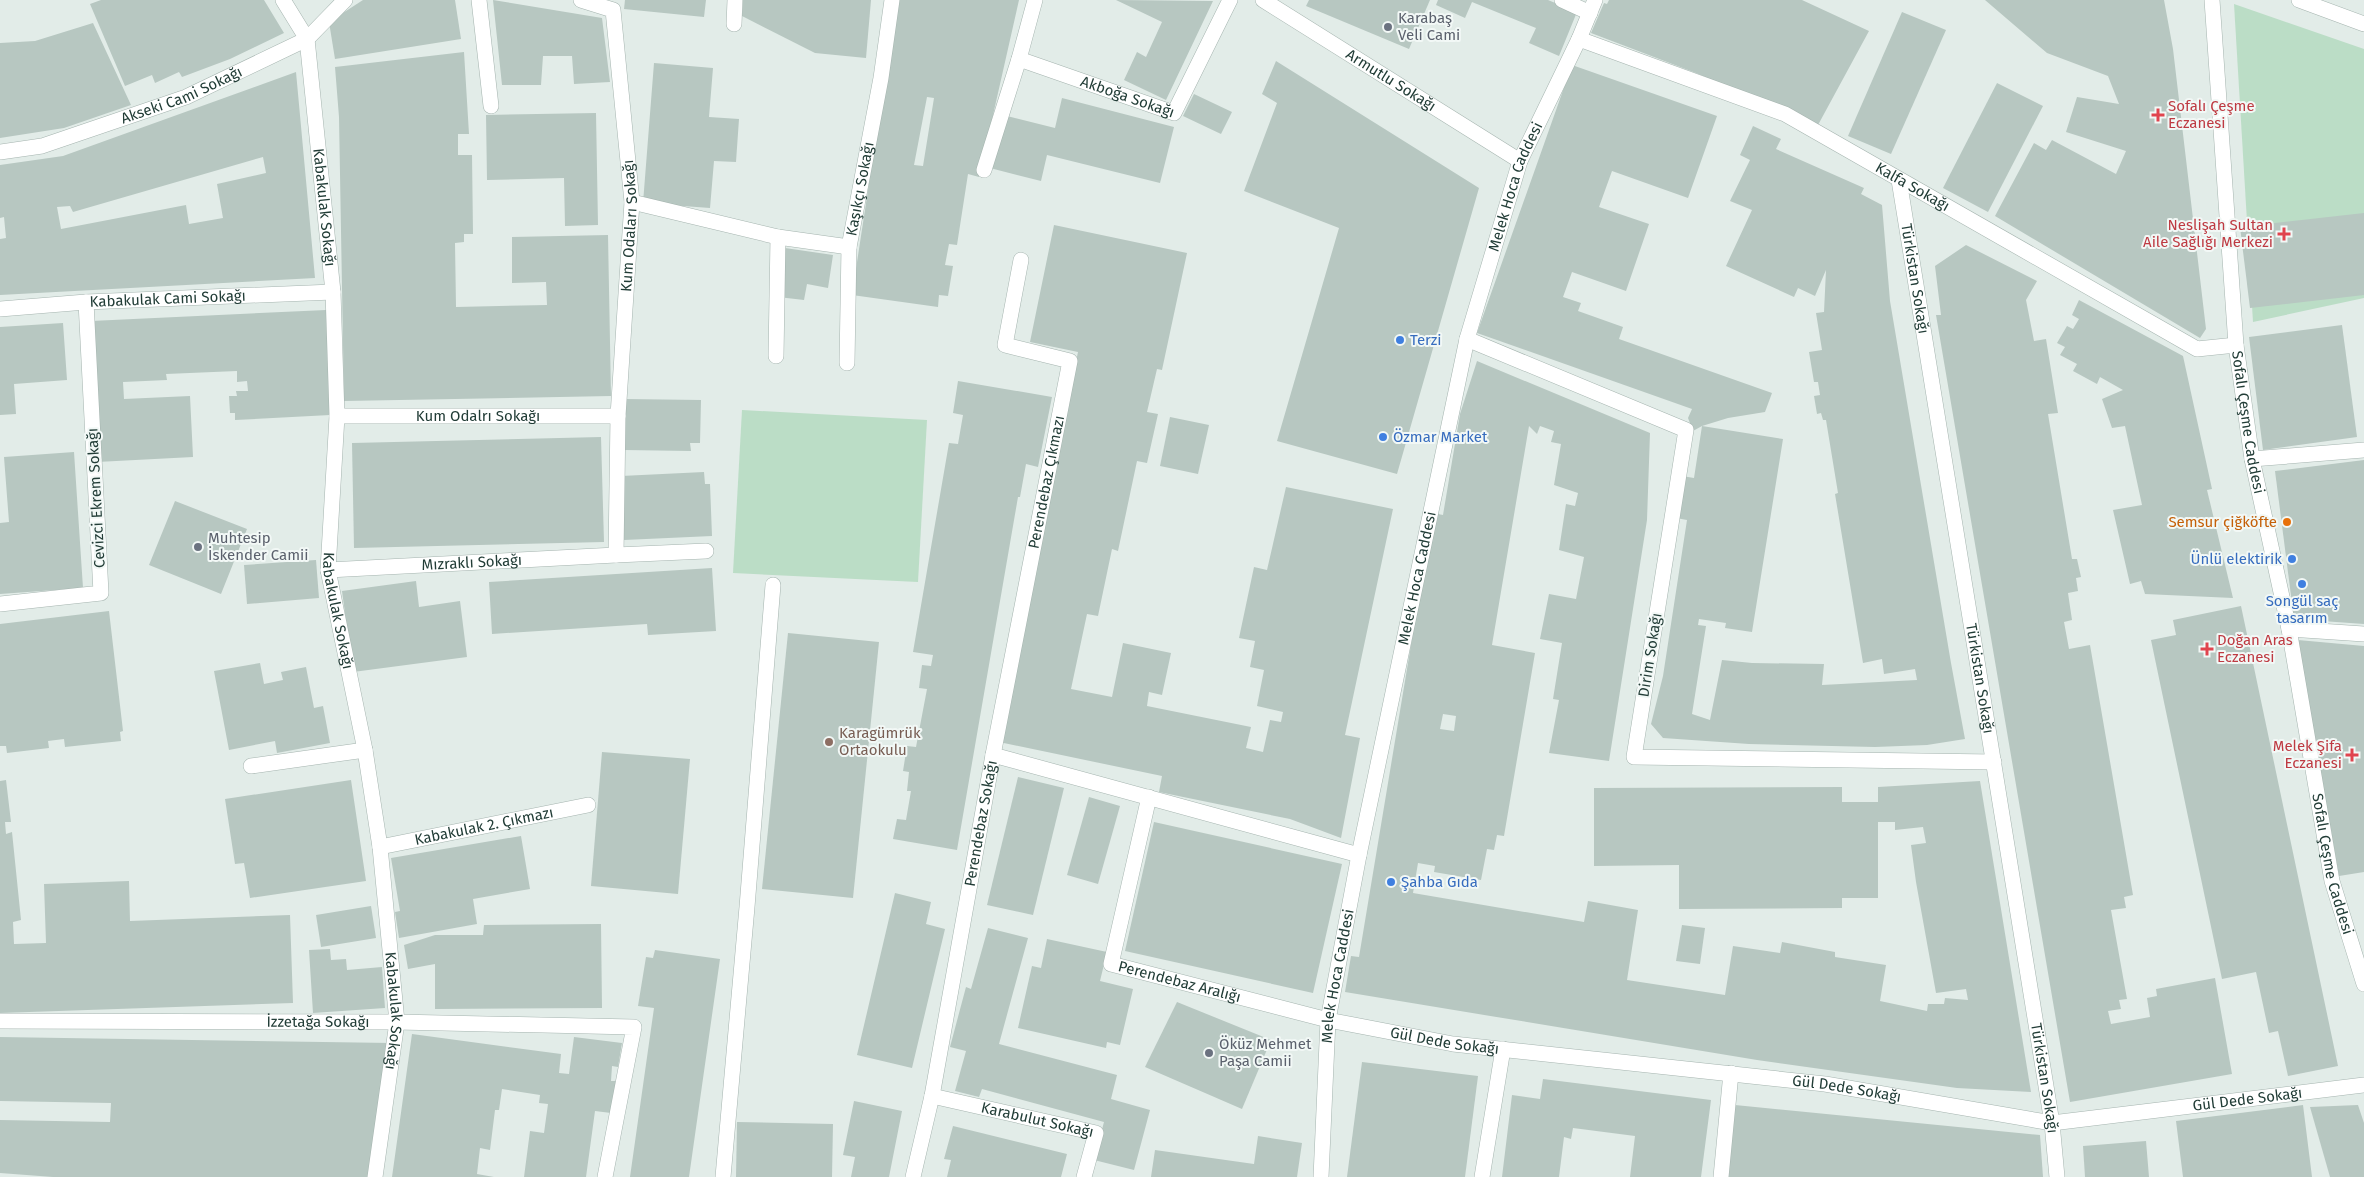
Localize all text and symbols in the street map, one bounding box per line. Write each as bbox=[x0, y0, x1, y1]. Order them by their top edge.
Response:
place label: Karabaş Veli Cami bbox=[1398, 9, 1460, 44]
marker: Karabaş Veli Cami bbox=[1382, 21, 1394, 33]
street label: Armutlu Sokağı bbox=[1343, 45, 1439, 115]
street label: Akseki Cami Sokağı bbox=[119, 62, 245, 127]
street label: Akboğa Sokağı bbox=[1078, 72, 1177, 121]
place label: Sofalı Çeşme Eczanesi bbox=[2168, 97, 2255, 132]
marker: Sofalı Çeşme Eczanesi bbox=[2152, 109, 2164, 121]
street label: Melek Hoca Caddesi bbox=[1485, 119, 1546, 254]
street label: Kaşıkçı Sokağı bbox=[842, 140, 878, 237]
street label: Kabakulak Sokağı bbox=[309, 147, 339, 267]
street label: Kalfa Sokağı bbox=[1872, 158, 1953, 215]
street label: Kum Odaları Sokağı bbox=[617, 159, 641, 293]
place label: Neslişah Sultan Aile Sağlığı Merkezi bbox=[2143, 216, 2273, 251]
street label: Türkistan Sokağı bbox=[1897, 222, 1933, 335]
marker: Neslişah Sultan Aile Sağlığı Merkezi bbox=[2277, 227, 2291, 241]
street label: Kabakulak Cami Sokağı bbox=[89, 287, 246, 311]
place label: Terzi bbox=[1410, 331, 1442, 349]
marker: Terzi bbox=[1394, 334, 1406, 346]
street label: Sofalı Çeşme Caddesi bbox=[2228, 350, 2268, 495]
street label: Kum Odalrı Sokağı bbox=[416, 407, 540, 425]
street label: Perendebaz Çıkmazı bbox=[1025, 414, 1068, 550]
street label: Cevizci Ekrem Sokağı bbox=[83, 428, 109, 568]
place label: Özmar Market bbox=[1393, 428, 1488, 446]
marker: Özmar Market bbox=[1377, 431, 1389, 443]
street label: Melek Hoca Caddesi bbox=[1394, 510, 1440, 646]
place label: Semsur çiğköfte bbox=[2168, 513, 2277, 531]
marker: Semsur çiğköfte bbox=[2281, 516, 2293, 528]
place label: Muhtesip İskender Camii bbox=[208, 529, 309, 564]
marker: Muhtesip İskender Camii bbox=[192, 541, 204, 553]
place label: Ünlü elektirik bbox=[2190, 550, 2282, 568]
street label: Mızraklı Sokağı bbox=[421, 551, 523, 574]
street label: Kabakulak Sokağı bbox=[319, 552, 357, 671]
marker: Ünlü elektirik bbox=[2286, 553, 2298, 565]
marker: Songül saç tasarım bbox=[2296, 578, 2308, 590]
place label: Songül saç tasarım bbox=[2266, 592, 2338, 627]
street label: Dirim Sokağı bbox=[1634, 612, 1666, 698]
street label: Türkistan Sokağı bbox=[1962, 622, 1998, 735]
place label: Doğan Aras Eczanesi bbox=[2217, 631, 2293, 666]
marker: Doğan Aras Eczanesi bbox=[2201, 643, 2213, 655]
place label: Karagümrük Ortaokulu bbox=[839, 724, 921, 759]
marker: Karagümrük Ortaokulu bbox=[823, 736, 835, 748]
place label: Melek Şifa Eczanesi bbox=[2273, 737, 2342, 772]
marker: Melek Şifa Eczanesi bbox=[2346, 749, 2358, 761]
street label: Perendebaz Sokağı bbox=[961, 759, 1001, 888]
street label: Sofalı Çeşme Caddesi bbox=[2308, 792, 2357, 937]
street label: Kabakulak 2. Çıkmazı bbox=[413, 803, 555, 849]
place label: Şahba Gıda bbox=[1401, 873, 1478, 891]
marker: Şahba Gıda bbox=[1385, 876, 1397, 888]
street label: Melek Hoca Caddesi bbox=[1318, 907, 1358, 1044]
street label: Kabakulak Sokağı bbox=[381, 951, 406, 1071]
street label: Perendebaz Aralığı bbox=[1116, 957, 1243, 1006]
street label: İzzetağa Sokağı bbox=[266, 1013, 370, 1031]
street label: Türkistan Sokağı bbox=[2027, 1022, 2062, 1134]
street label: Gül Dede Sokağı bbox=[1389, 1023, 1500, 1058]
place label: Öküz Mehmet Paşa Camii bbox=[1219, 1035, 1312, 1070]
marker: Öküz Mehmet Paşa Camii bbox=[1203, 1047, 1215, 1059]
street label: Gül Dede Sokağı bbox=[1791, 1072, 1903, 1106]
street label: Gül Dede Sokağı bbox=[2192, 1084, 2303, 1115]
street label: Karabulut Sokağı bbox=[979, 1098, 1095, 1141]

